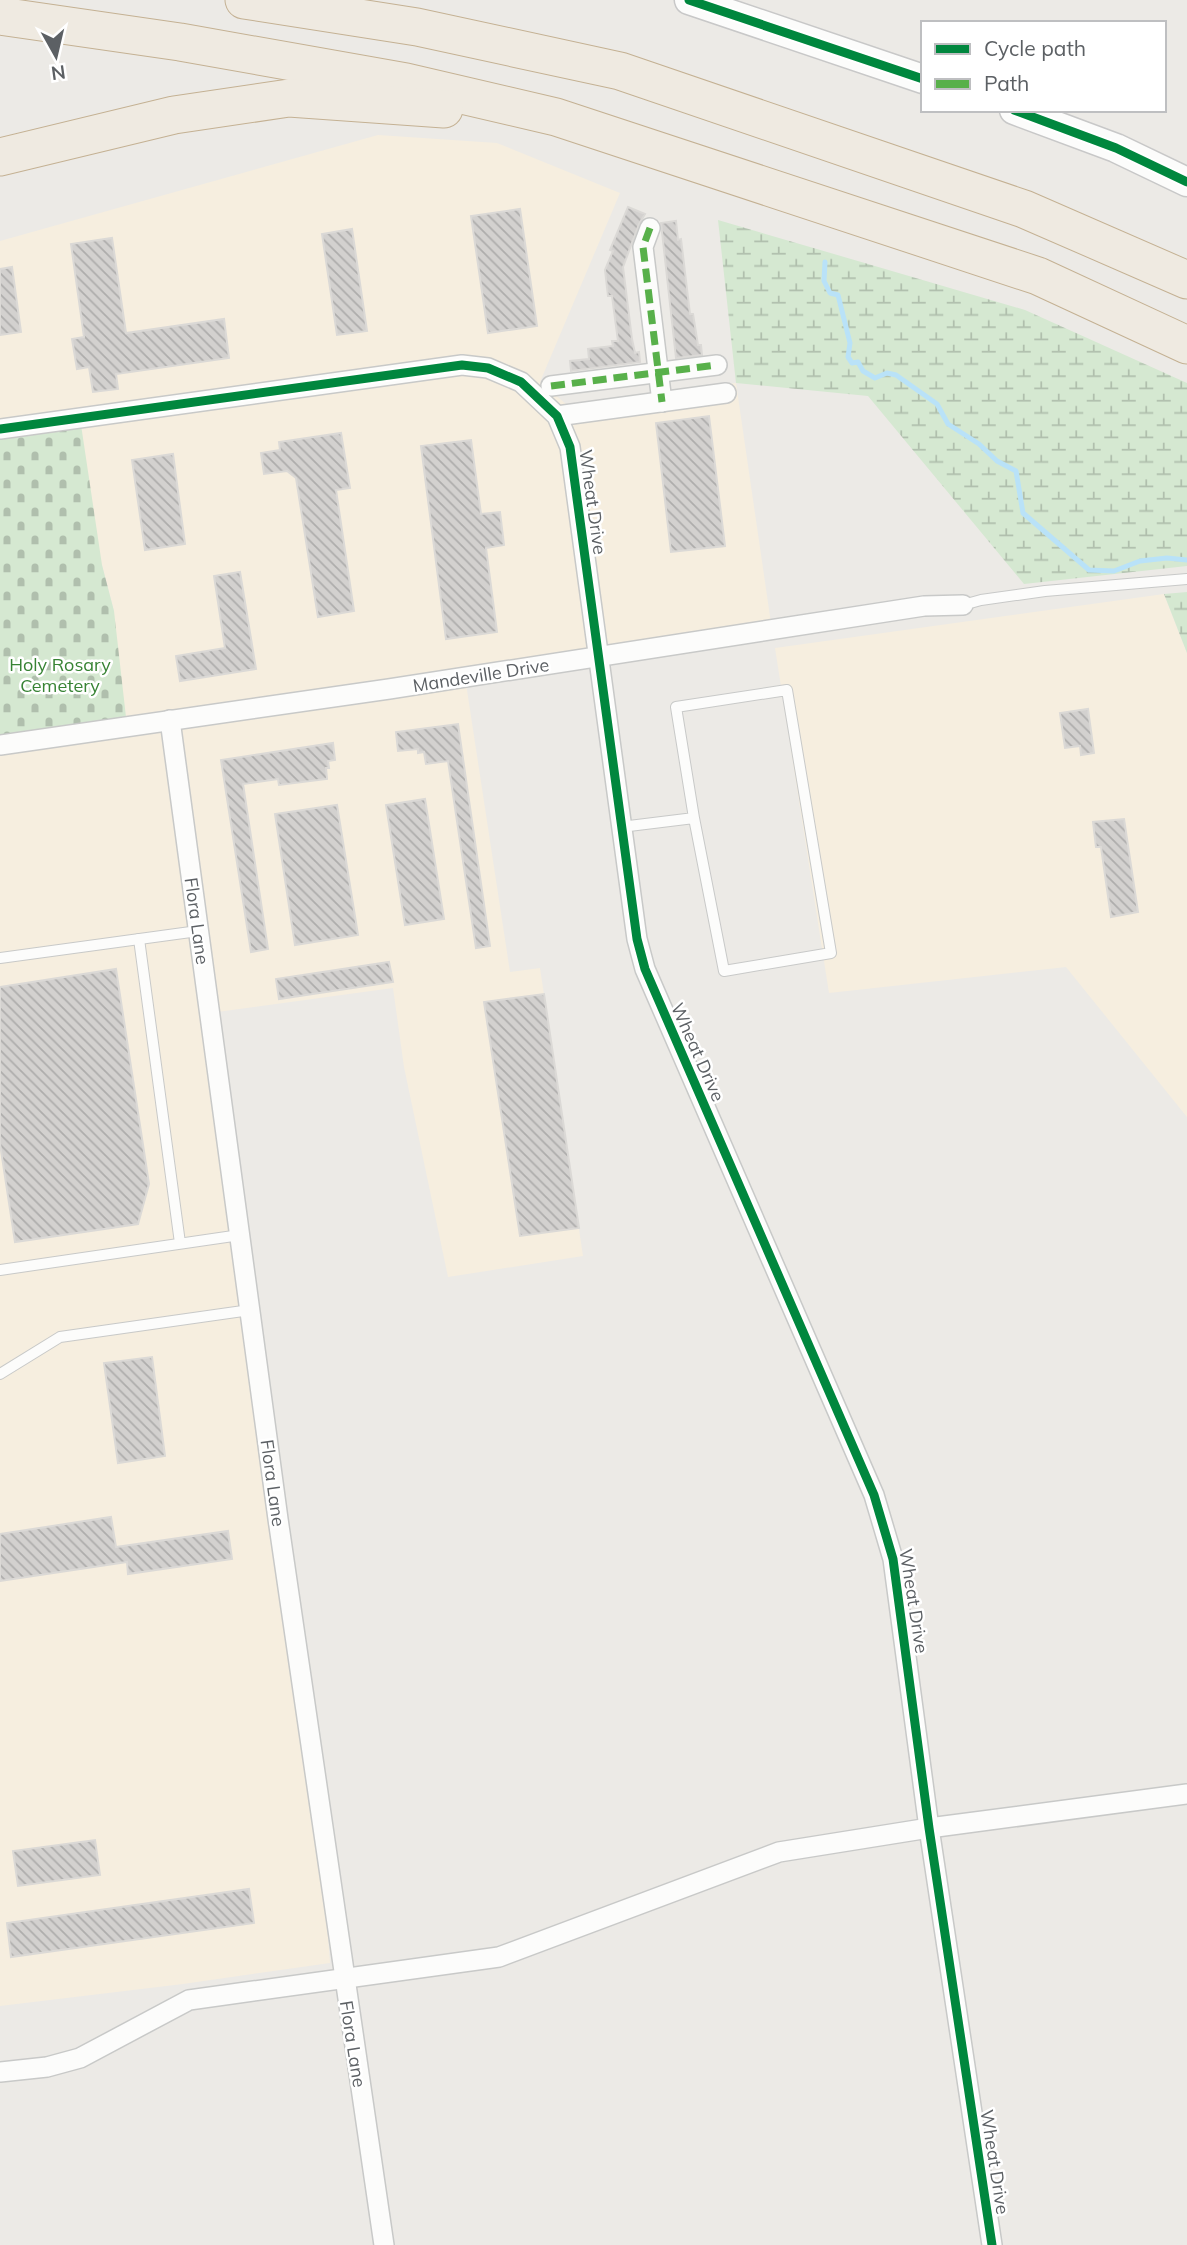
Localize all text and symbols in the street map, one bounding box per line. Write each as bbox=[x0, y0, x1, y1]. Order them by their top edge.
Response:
north arrow bbox=[21, 21, 91, 91]
legend bbox=[921, 21, 1166, 112]
text: Cycle path bbox=[984, 35, 1086, 61]
text: N bbox=[50, 60, 67, 86]
text: Path bbox=[984, 70, 1029, 96]
street label: Wheat Drive bbox=[574, 448, 612, 556]
park label: Holy Rosary Cemetery bbox=[9, 653, 111, 697]
street label: Mandeville Drive bbox=[411, 653, 551, 697]
street label: Flora Lane bbox=[180, 876, 214, 966]
street label: Wheat Drive bbox=[666, 999, 730, 1105]
street label: Flora Lane bbox=[256, 1438, 290, 1528]
street label: Wheat Drive bbox=[894, 1547, 934, 1655]
street label: Flora Lane bbox=[335, 1999, 371, 2089]
street label: Wheat Drive bbox=[975, 2108, 1015, 2216]

